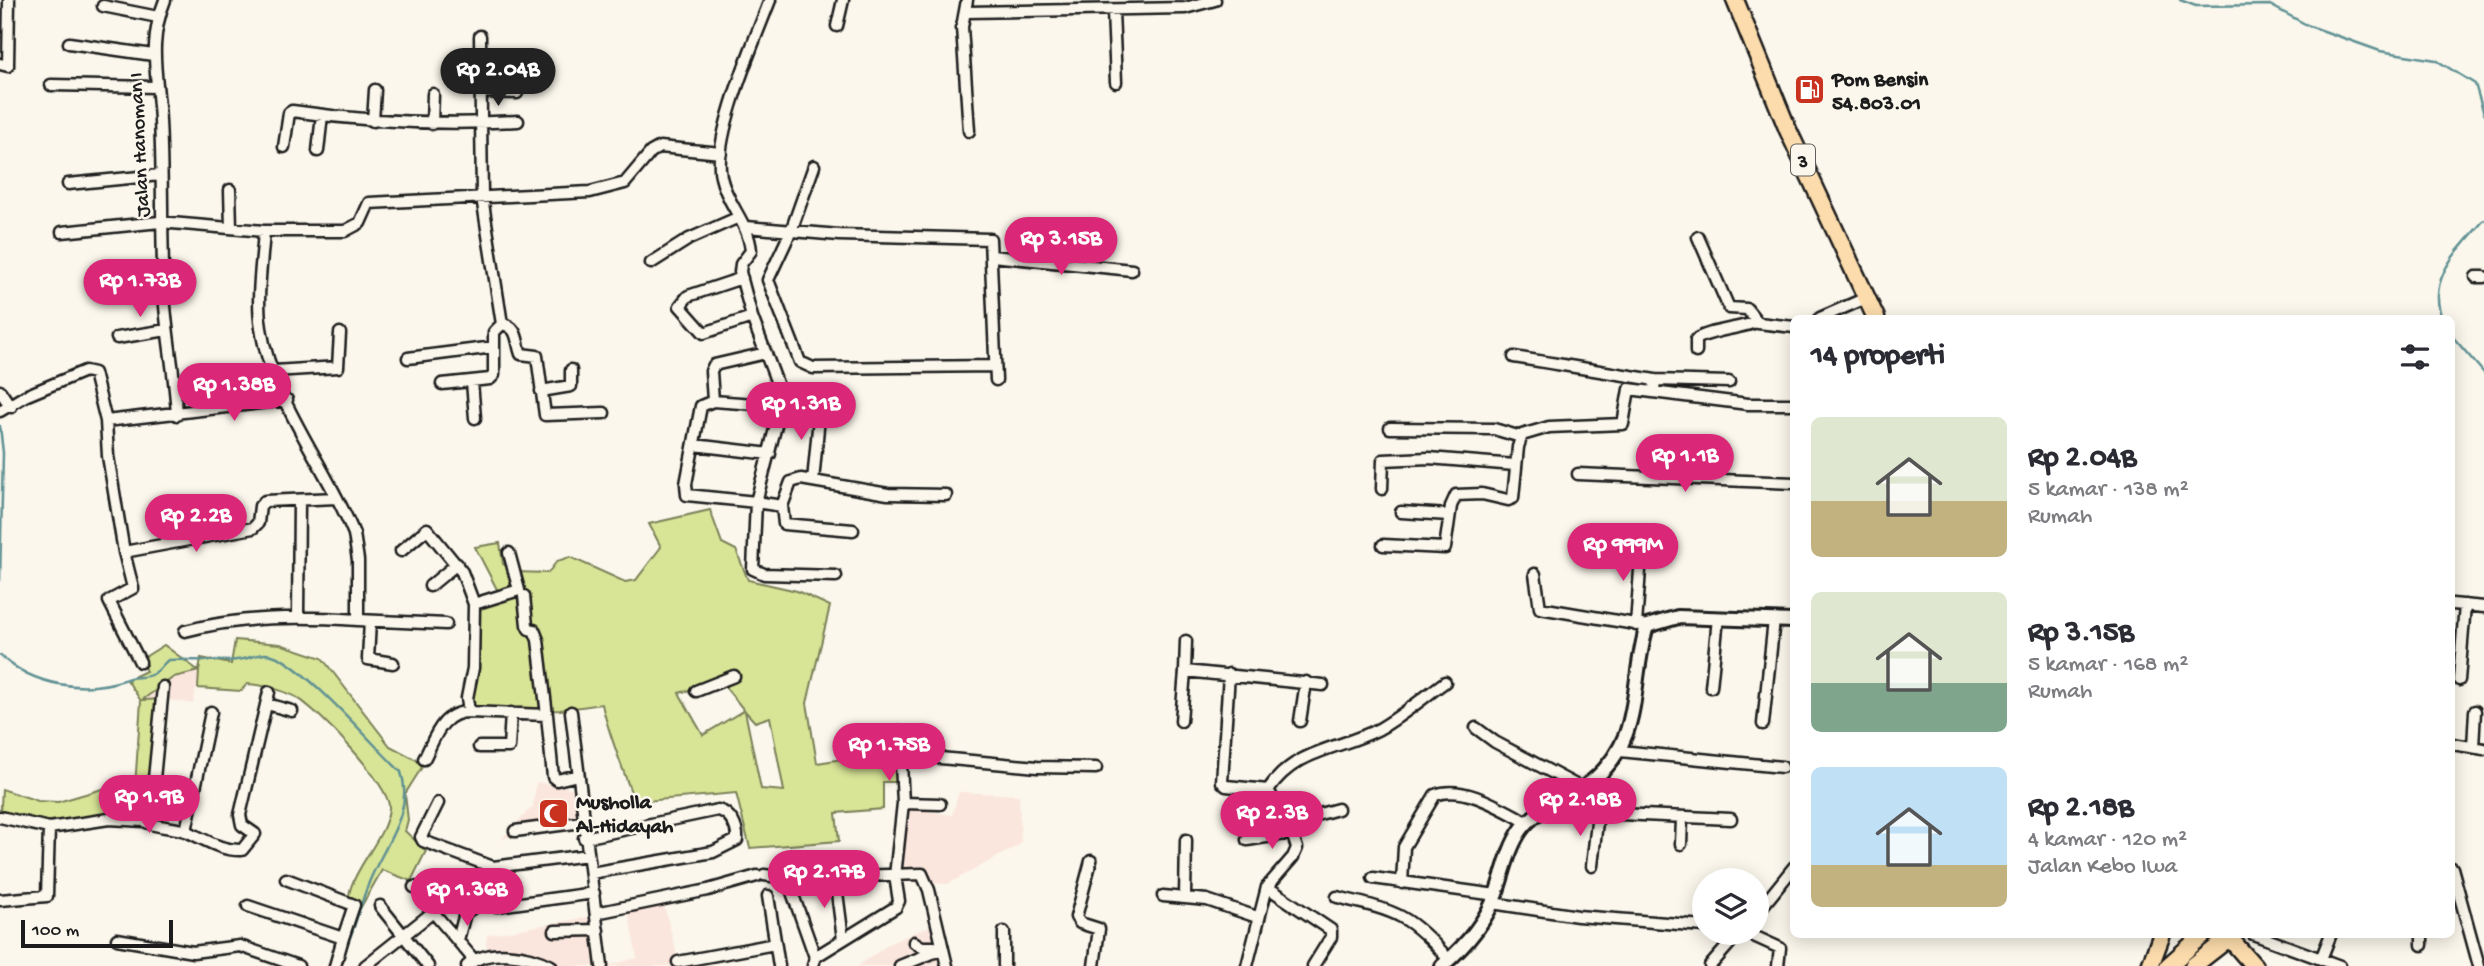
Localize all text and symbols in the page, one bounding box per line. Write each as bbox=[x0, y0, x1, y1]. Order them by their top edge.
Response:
pin: Rp 2.04B bbox=[426, 48, 570, 108]
text: Rp 2.04B bbox=[456, 57, 540, 84]
place label: Pom Bensin 54.803.01 bbox=[1831, 69, 1929, 118]
street label: Jalan Hanoman I bbox=[125, 72, 158, 218]
fuel station icon: Pom Bensin 54.803.01 bbox=[1792, 73, 1826, 107]
road number: 3 bbox=[1791, 144, 1815, 176]
pin: Rp 3.15B bbox=[989, 218, 1133, 277]
text: Rp 3.15B bbox=[1020, 226, 1102, 253]
pin: Rp 1.73B bbox=[68, 260, 212, 319]
text: Rp 1.73B bbox=[100, 268, 180, 295]
icon: filters bbox=[2396, 338, 2434, 376]
text: 14 properti bbox=[1811, 340, 1945, 375]
pin: Rp 1.38B bbox=[162, 364, 306, 423]
text: Rp 1.38B bbox=[193, 372, 275, 399]
pin: Rp 1.31B bbox=[729, 382, 873, 442]
text: Rp 1.31B bbox=[762, 391, 840, 418]
pin: Rp 1.1B bbox=[1620, 434, 1750, 494]
text: Rp 2.04B bbox=[2028, 442, 2136, 477]
text: Rp 1.1B bbox=[1652, 443, 1718, 470]
icon: home bbox=[1867, 445, 1951, 529]
text: 5 kamar · 138 m² bbox=[2028, 477, 2189, 504]
pin: Rp 2.2B bbox=[131, 494, 261, 554]
text: Rp 2.2B bbox=[161, 503, 231, 530]
text: Rumah bbox=[2028, 504, 2092, 531]
pin: Rp 999M bbox=[1558, 524, 1688, 583]
text: Rp 999M bbox=[1583, 532, 1663, 559]
text: Rp 3.15B bbox=[2028, 617, 2134, 652]
icon: home bbox=[1867, 620, 1951, 704]
text: 5 kamar · 168 m² bbox=[2028, 652, 2188, 679]
text: Rumah bbox=[2028, 679, 2092, 706]
pin: Rp 1.75B bbox=[817, 724, 961, 783]
text: Rp 1.75B bbox=[848, 732, 930, 759]
pin: Rp 1.9B bbox=[84, 776, 214, 835]
pin: Rp 2.18B bbox=[1508, 778, 1652, 838]
text: Rp 1.9B bbox=[115, 784, 183, 811]
text: Rp 2.18B bbox=[1540, 787, 1620, 814]
place label: Musholla Al-Hidayah bbox=[575, 792, 674, 841]
pin: Rp 2.3B bbox=[1207, 792, 1337, 851]
text: Rp 2.18B bbox=[2028, 792, 2134, 827]
icon: home bbox=[1867, 795, 1951, 879]
mosque icon: Musholla Al-Hidayah bbox=[536, 796, 570, 830]
text: Rp 2.3B bbox=[1236, 800, 1308, 827]
text: 4 kamar · 120 m² bbox=[2028, 827, 2187, 854]
pin: Rp 2.17B bbox=[752, 850, 896, 910]
text: Jalan Kebo Iwa bbox=[2028, 854, 2177, 881]
text: Rp 2.17B bbox=[784, 859, 864, 886]
map controls bbox=[1692, 868, 1769, 945]
button: layers bbox=[1692, 868, 1769, 945]
pin: Rp 1.36B bbox=[395, 869, 539, 928]
text: Rp 1.36B bbox=[427, 877, 507, 904]
scale bar bbox=[21, 917, 173, 949]
text: 100 m bbox=[32, 920, 79, 943]

